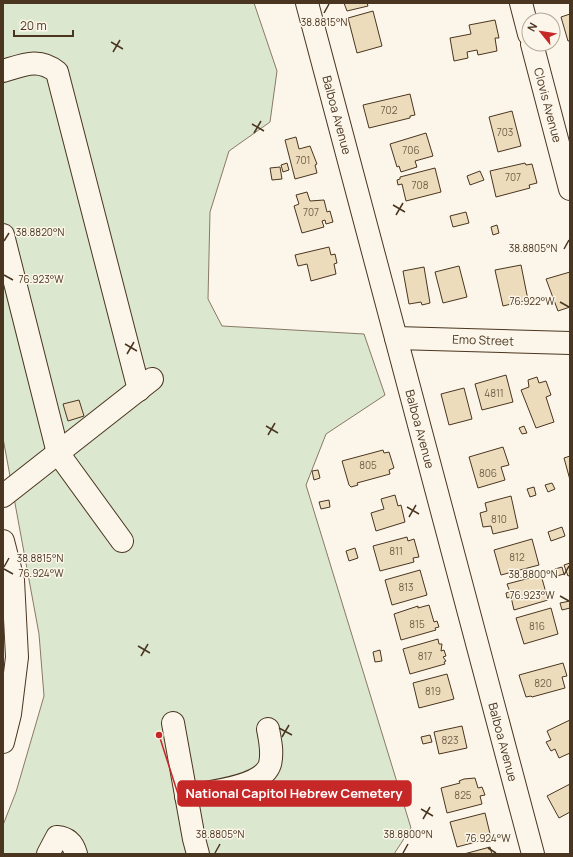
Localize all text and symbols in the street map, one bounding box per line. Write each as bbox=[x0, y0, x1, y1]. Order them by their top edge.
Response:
scale bar bbox=[14, 12, 73, 38]
north arrow bbox=[521, 12, 561, 52]
text: 38.8815°N bbox=[301, 15, 347, 29]
text: 20 m bbox=[20, 17, 47, 34]
text: N bbox=[523, 19, 540, 34]
street label: Clovis Avenue bbox=[530, 66, 566, 144]
street label: Balboa Avenue bbox=[318, 74, 356, 156]
house number: 702 bbox=[381, 103, 398, 117]
house number: 703 bbox=[497, 125, 513, 139]
house number: 706 bbox=[402, 143, 420, 157]
house number: 701 bbox=[295, 153, 311, 167]
house number: 707 bbox=[505, 170, 521, 184]
house number: 708 bbox=[412, 178, 429, 192]
house number: 707 bbox=[303, 205, 319, 219]
text: 38.8820°N bbox=[16, 225, 64, 239]
text: 38.8805°N bbox=[509, 241, 558, 255]
text: 76.923°W bbox=[18, 272, 64, 286]
text: 76.922°W bbox=[509, 294, 555, 308]
street label: Emo Street bbox=[452, 330, 514, 350]
house number: 4811 bbox=[484, 386, 504, 400]
street label: Balboa Avenue bbox=[401, 388, 439, 470]
house number: 805 bbox=[359, 458, 377, 472]
house number: 806 bbox=[479, 466, 497, 480]
house number: 810 bbox=[491, 512, 507, 526]
house number: 811 bbox=[389, 544, 403, 558]
house number: 812 bbox=[509, 550, 525, 564]
text: 38.8815°N bbox=[17, 551, 63, 565]
text: 76.924°W bbox=[18, 566, 64, 580]
text: 38.8800°N bbox=[508, 567, 558, 581]
house number: 813 bbox=[398, 580, 414, 594]
text: 76.923°W bbox=[509, 588, 555, 602]
house number: 815 bbox=[409, 617, 425, 631]
house number: 816 bbox=[529, 619, 545, 633]
house number: 817 bbox=[418, 649, 432, 663]
house number: 820 bbox=[534, 676, 552, 690]
house number: 819 bbox=[425, 684, 441, 698]
street label: Balboa Avenue bbox=[484, 701, 522, 783]
house number: 823 bbox=[441, 733, 459, 747]
callout: National Capitol Hebrew Cemetery bbox=[178, 781, 411, 806]
text: National Capitol Hebrew Cemetery bbox=[185, 784, 403, 802]
house number: 825 bbox=[454, 788, 472, 802]
text: 38.8805°N bbox=[196, 827, 245, 841]
text: 38.8800°N bbox=[383, 827, 433, 841]
text: 76.924°W bbox=[465, 831, 511, 845]

